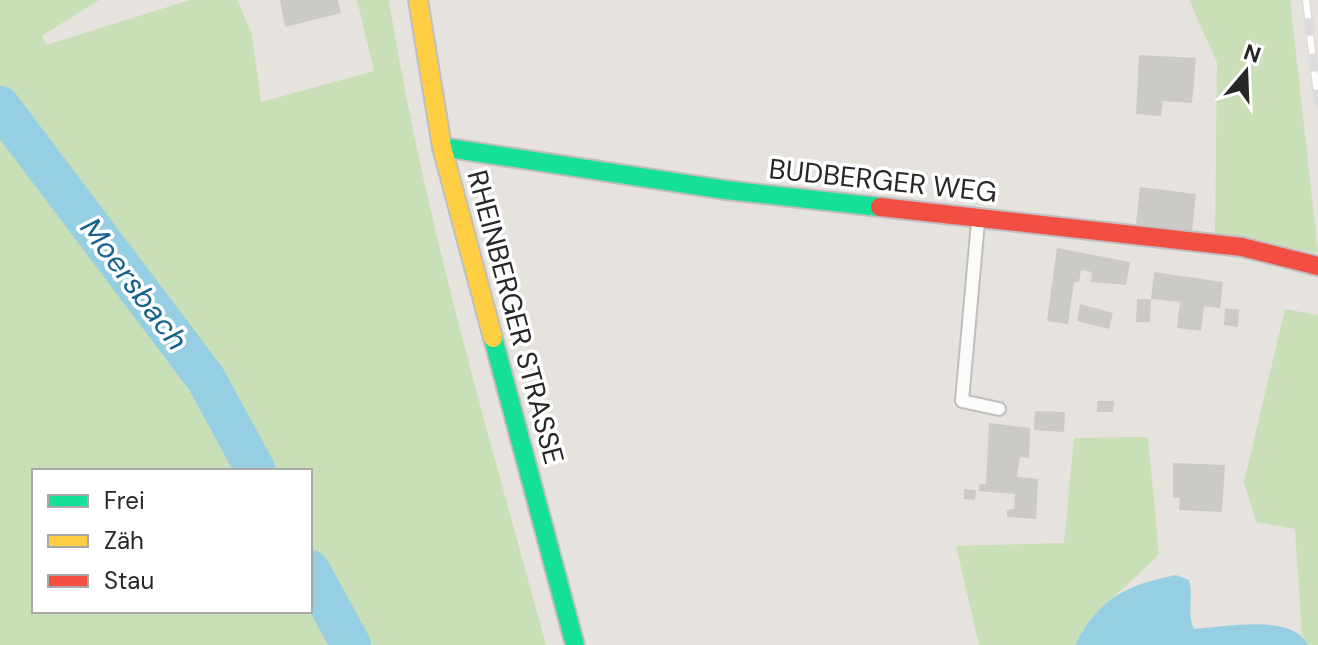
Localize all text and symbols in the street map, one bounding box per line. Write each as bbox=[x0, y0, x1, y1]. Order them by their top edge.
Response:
north arrow bbox=[1206, 32, 1286, 112]
text: N bbox=[1240, 37, 1265, 70]
street label: BUDBERGER WEG bbox=[767, 150, 999, 211]
street label: RHEINBERGER STRASSE bbox=[458, 166, 573, 468]
water label: Moersbach bbox=[72, 210, 197, 358]
legend bbox=[32, 469, 312, 613]
text: Frei bbox=[104, 485, 145, 516]
text: Zäh bbox=[104, 525, 144, 556]
text: Stau bbox=[104, 565, 154, 596]

